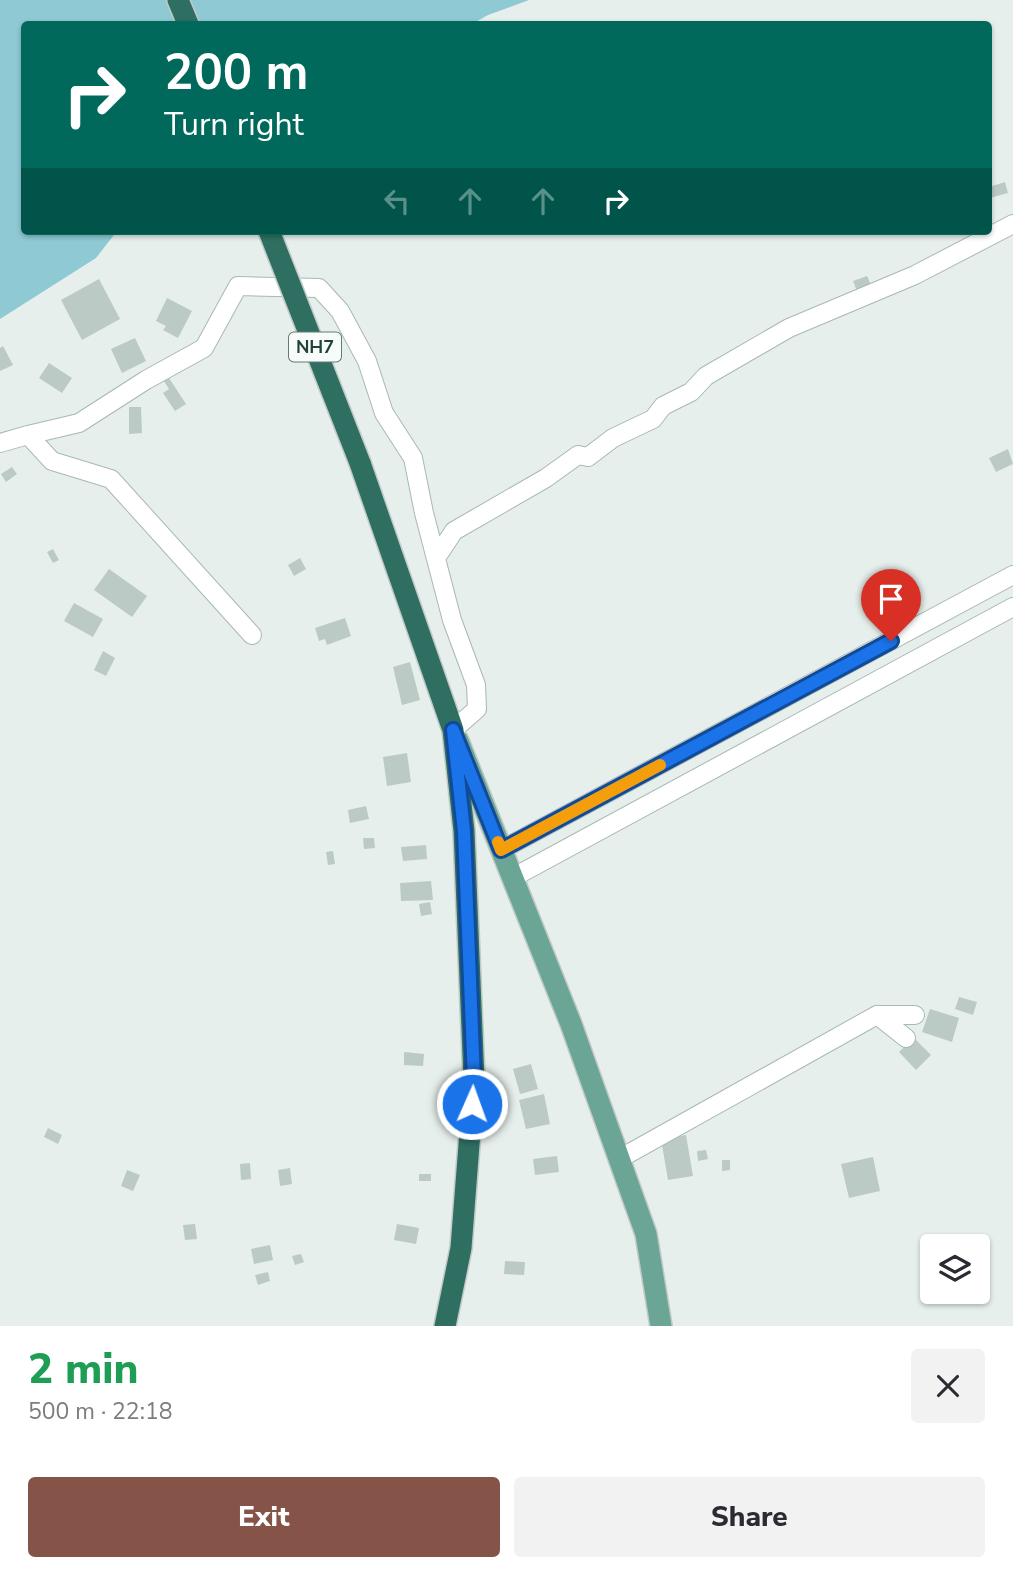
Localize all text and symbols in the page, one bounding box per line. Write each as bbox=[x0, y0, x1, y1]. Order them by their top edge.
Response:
text: 200 m bbox=[164, 39, 308, 106]
icon: right bbox=[49, 49, 140, 140]
text: Turn right bbox=[164, 103, 304, 146]
icon: left bbox=[378, 182, 416, 220]
icon: ahead bbox=[451, 182, 489, 220]
icon: ahead bbox=[524, 182, 562, 220]
icon: right bbox=[597, 182, 635, 220]
road number: NH7 bbox=[289, 332, 341, 362]
pin bbox=[861, 569, 921, 641]
icon: arrive bbox=[872, 580, 910, 618]
position arrow bbox=[435, 1067, 509, 1141]
map controls bbox=[920, 1234, 990, 1304]
button: layers bbox=[920, 1234, 990, 1304]
text: 2 min bbox=[28, 1341, 138, 1398]
button: close bbox=[911, 1349, 985, 1423]
text: 500 m · 22:18 bbox=[28, 1396, 173, 1427]
button: Exit bbox=[28, 1477, 500, 1557]
button: Share bbox=[514, 1477, 985, 1557]

